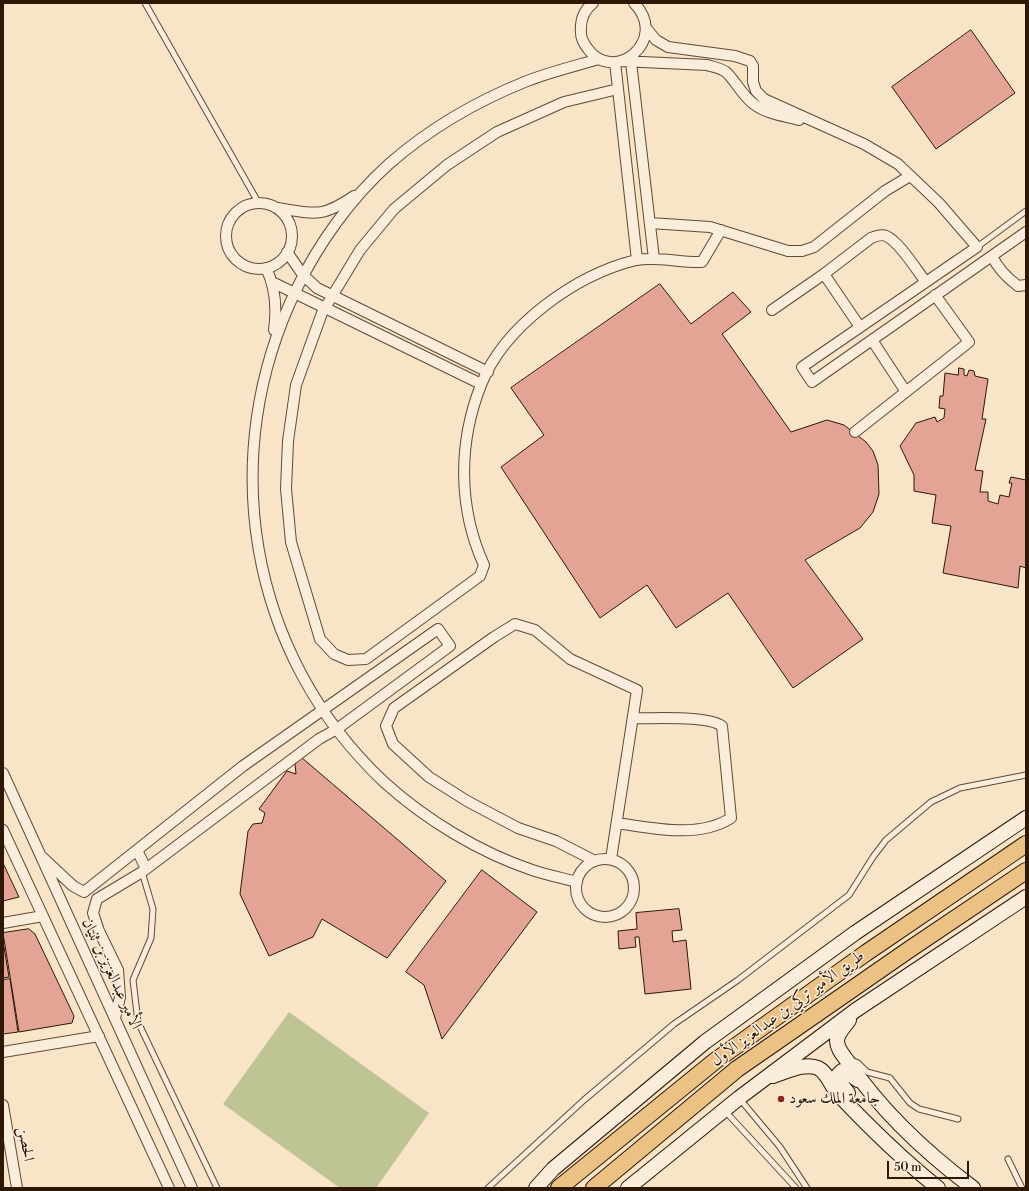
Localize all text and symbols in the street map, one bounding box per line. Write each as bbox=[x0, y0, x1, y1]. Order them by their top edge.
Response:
street label: الأمير عبدالعزيز بن ثنيان bbox=[77, 915, 145, 1033]
street label: طريق الأمير تركي بن عبدالعزيز الأول bbox=[708, 947, 868, 1071]
place label: جامعة الملك سعود bbox=[789, 1089, 880, 1109]
marker: جامعة الملك سعود bbox=[776, 1094, 786, 1104]
street label: الحصن bbox=[13, 1125, 37, 1163]
scale bar bbox=[889, 1153, 971, 1179]
text: 50 m bbox=[894, 1160, 922, 1175]

